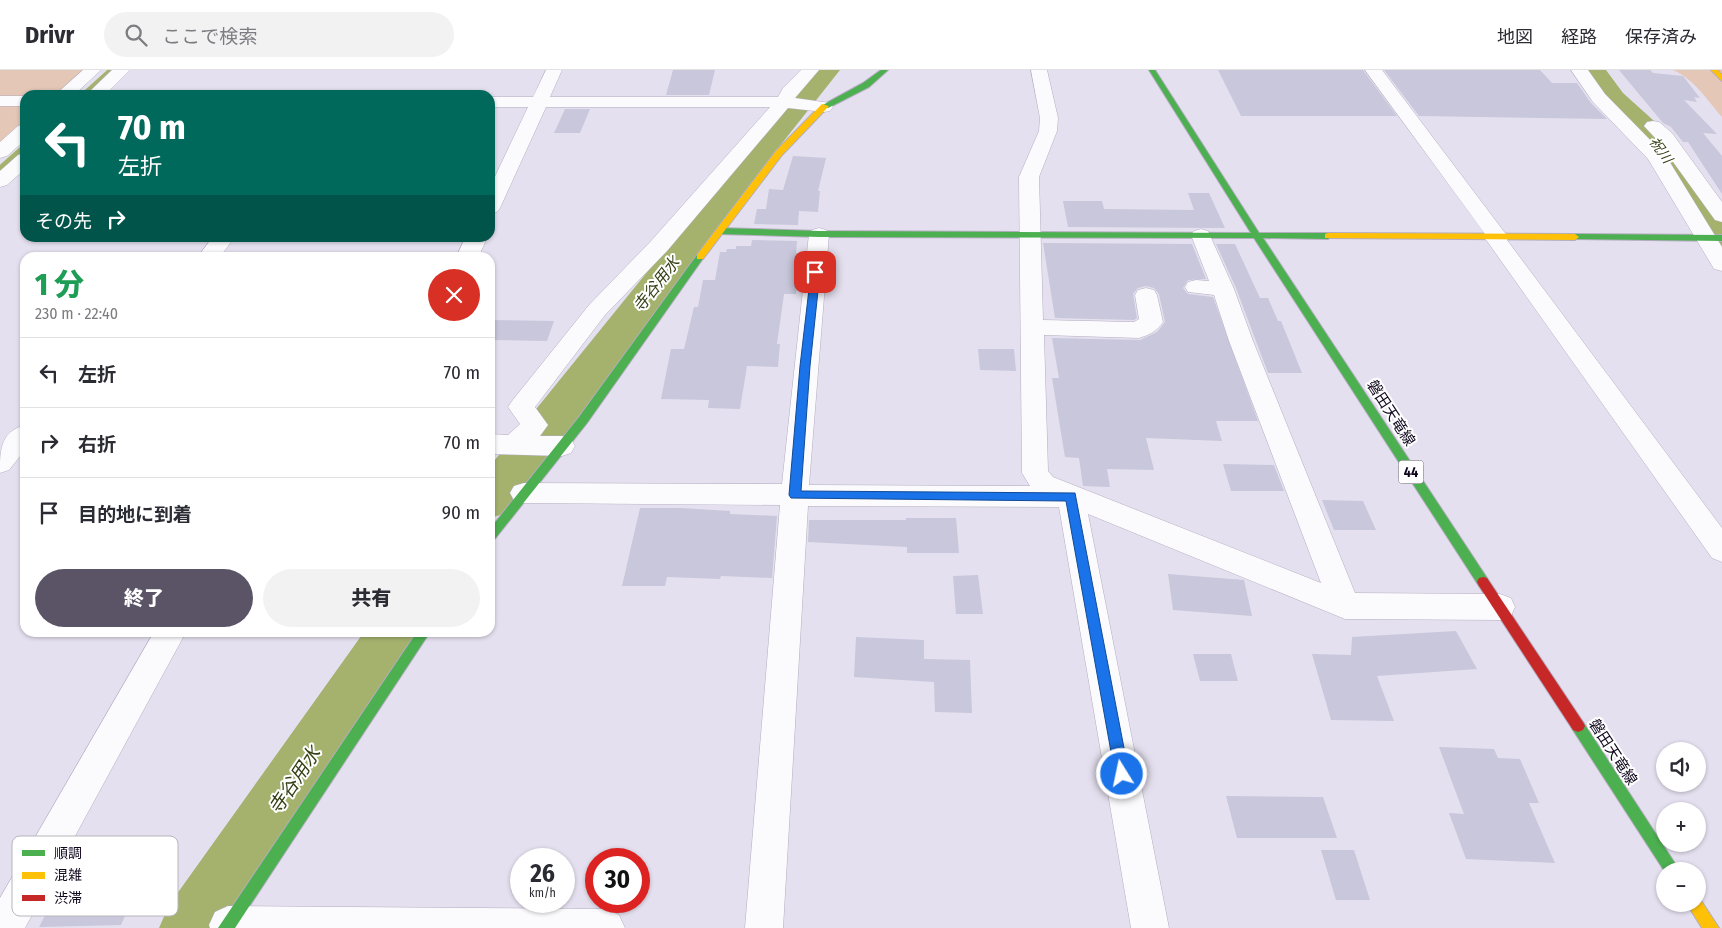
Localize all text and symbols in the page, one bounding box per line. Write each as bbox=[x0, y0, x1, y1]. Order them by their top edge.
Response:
search box bbox=[104, 12, 454, 57]
text: Drivr bbox=[25, 21, 74, 49]
icon: search bbox=[122, 21, 150, 49]
text: ここで検索 bbox=[162, 25, 257, 48]
text: 地図 bbox=[1497, 26, 1533, 48]
text: 経路 bbox=[1561, 26, 1597, 48]
text: 保存済み bbox=[1625, 26, 1697, 48]
text: 70 m bbox=[118, 106, 186, 148]
icon: left bbox=[35, 110, 100, 175]
water label: 祝川 bbox=[1645, 134, 1677, 168]
text: 左折 bbox=[118, 153, 162, 180]
icon: right bbox=[102, 205, 130, 233]
text: その先 bbox=[35, 210, 92, 233]
pin bbox=[794, 251, 836, 293]
water label: 寺谷用水 bbox=[629, 252, 685, 315]
icon: arrive bbox=[801, 258, 829, 286]
text: 1 分 bbox=[35, 267, 84, 303]
button: close bbox=[428, 269, 480, 321]
text: 230 m · 22:40 bbox=[35, 304, 118, 323]
icon: left bbox=[35, 359, 63, 387]
text: 70 m bbox=[444, 361, 480, 384]
text: 左折 bbox=[78, 363, 116, 386]
street label: 磐田天竜線 bbox=[1363, 377, 1419, 449]
icon: right bbox=[35, 429, 63, 457]
text: 70 m bbox=[444, 431, 480, 454]
text: 右折 bbox=[78, 433, 116, 456]
road number: 44 bbox=[1398, 461, 1424, 484]
icon: arrive bbox=[35, 499, 63, 527]
text: 90 m bbox=[442, 501, 480, 524]
text: 目的地に到着 bbox=[78, 503, 192, 526]
button: 終了 bbox=[35, 569, 253, 627]
button: 共有 bbox=[263, 569, 480, 627]
street label: 磐田天竜線 bbox=[1585, 716, 1641, 788]
water label: 寺谷用水 bbox=[264, 741, 326, 818]
map controls bbox=[1656, 742, 1706, 912]
button: sound bbox=[1656, 742, 1706, 792]
position arrow bbox=[1095, 747, 1147, 799]
button: + bbox=[1656, 802, 1706, 852]
legend bbox=[12, 836, 178, 916]
text: 順調 bbox=[54, 845, 82, 862]
speed limit sign: 30 bbox=[585, 848, 650, 913]
text: 26 bbox=[530, 859, 555, 889]
button: − bbox=[1656, 862, 1706, 912]
text: 混雑 bbox=[54, 867, 82, 884]
text: km/h bbox=[529, 886, 556, 900]
text: 渋滞 bbox=[54, 890, 82, 907]

